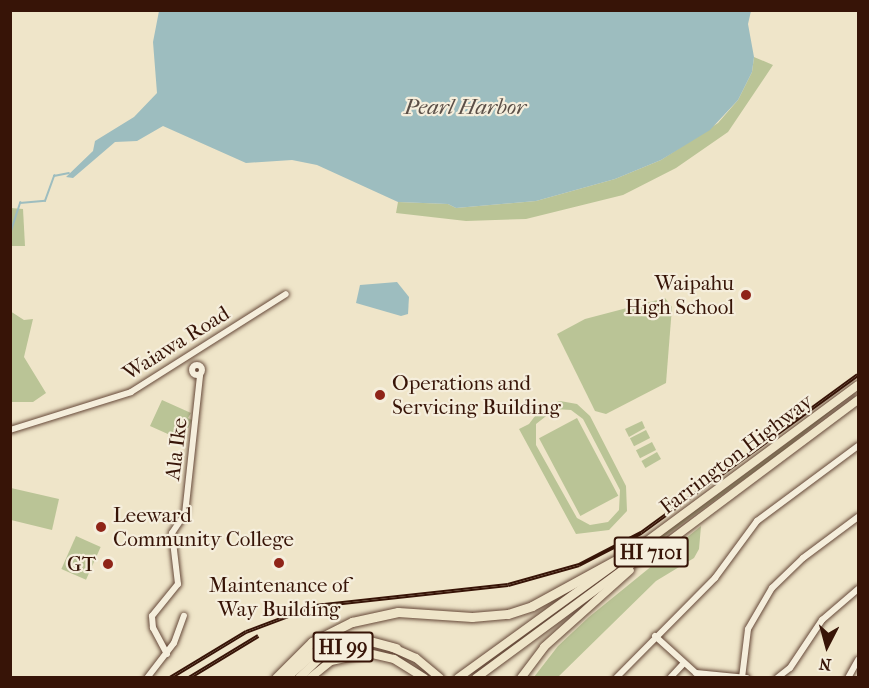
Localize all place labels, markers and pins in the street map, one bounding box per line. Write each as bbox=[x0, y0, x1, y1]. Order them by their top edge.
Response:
place label: Waipahu High School bbox=[625, 270, 734, 320]
marker: Waipahu High School bbox=[739, 288, 753, 302]
place label: Operations and Servicing Building bbox=[392, 370, 561, 420]
marker: Operations and Servicing Building bbox=[373, 388, 387, 402]
place label: Leeward Community College bbox=[113, 502, 294, 552]
marker: Leeward Community College bbox=[94, 520, 108, 534]
place label: GT bbox=[67, 551, 96, 577]
marker: Maintenance of Way Building bbox=[272, 556, 286, 570]
marker: GT bbox=[101, 557, 115, 571]
place label: Maintenance of Way Building bbox=[209, 572, 349, 622]

